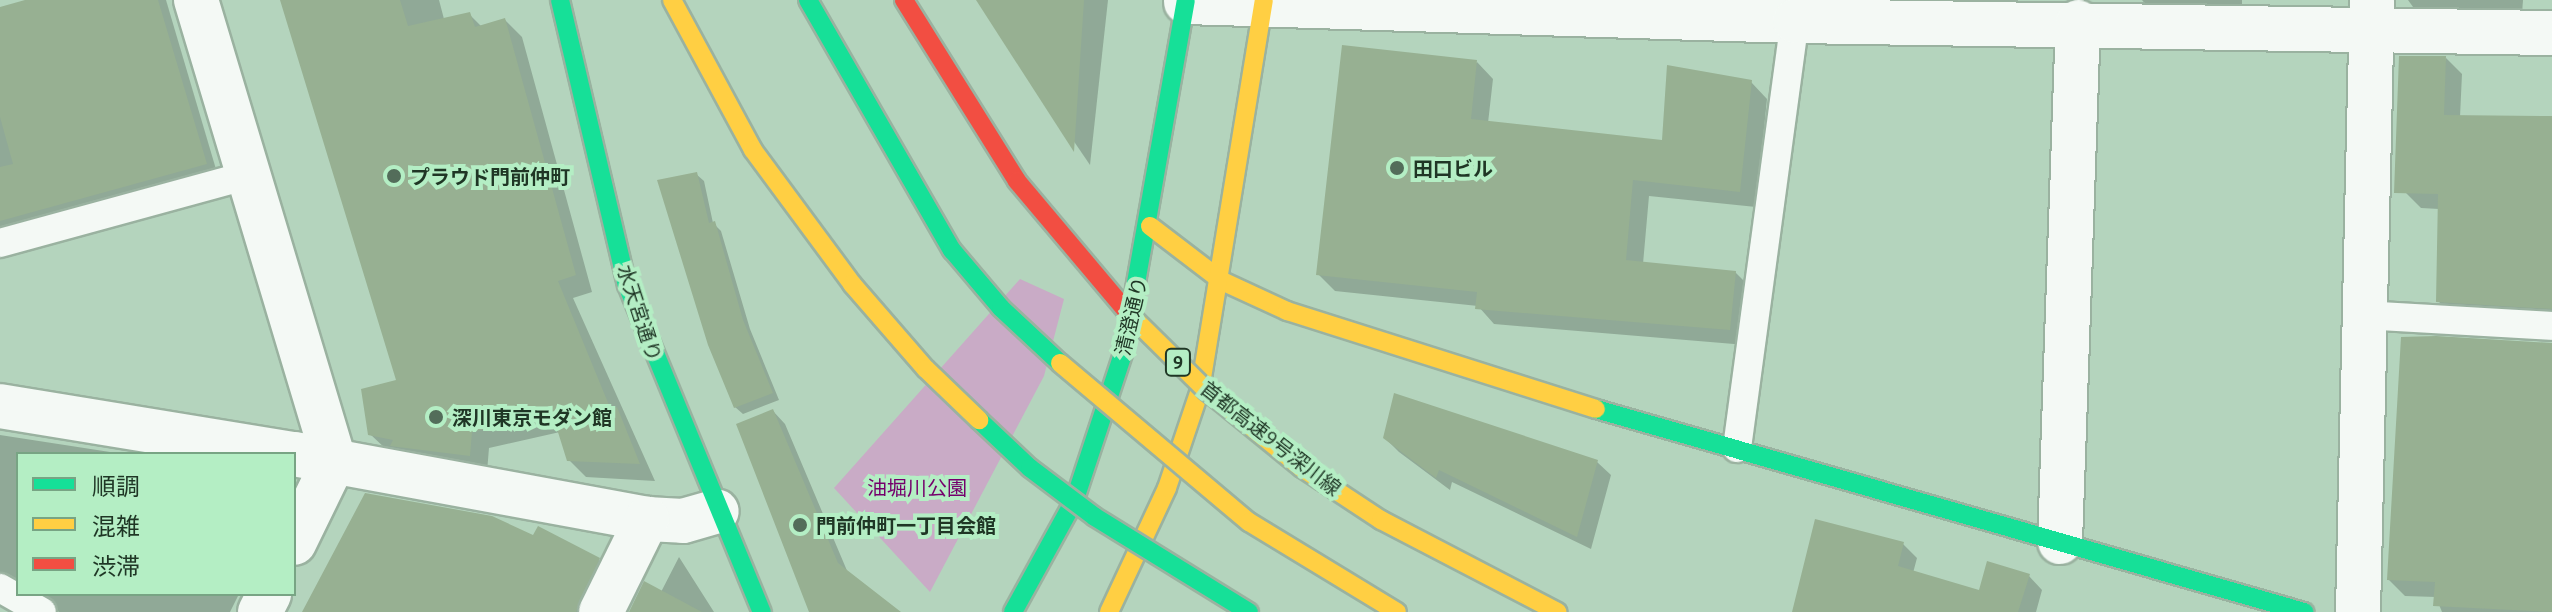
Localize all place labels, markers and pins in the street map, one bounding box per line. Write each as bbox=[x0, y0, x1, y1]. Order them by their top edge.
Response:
place label: 田口ビル bbox=[1413, 156, 1493, 180]
marker: 田口ビル bbox=[1388, 159, 1406, 177]
place label: プラウド門前仲町 bbox=[410, 164, 570, 188]
marker: プラウド門前仲町 bbox=[385, 167, 403, 185]
place label: 深川東京モダン館 bbox=[452, 405, 612, 429]
marker: 深川東京モダン館 bbox=[427, 408, 445, 426]
place label: 門前仲町一丁目会館 bbox=[816, 513, 996, 537]
marker: 門前仲町一丁目会館 bbox=[791, 516, 809, 534]

